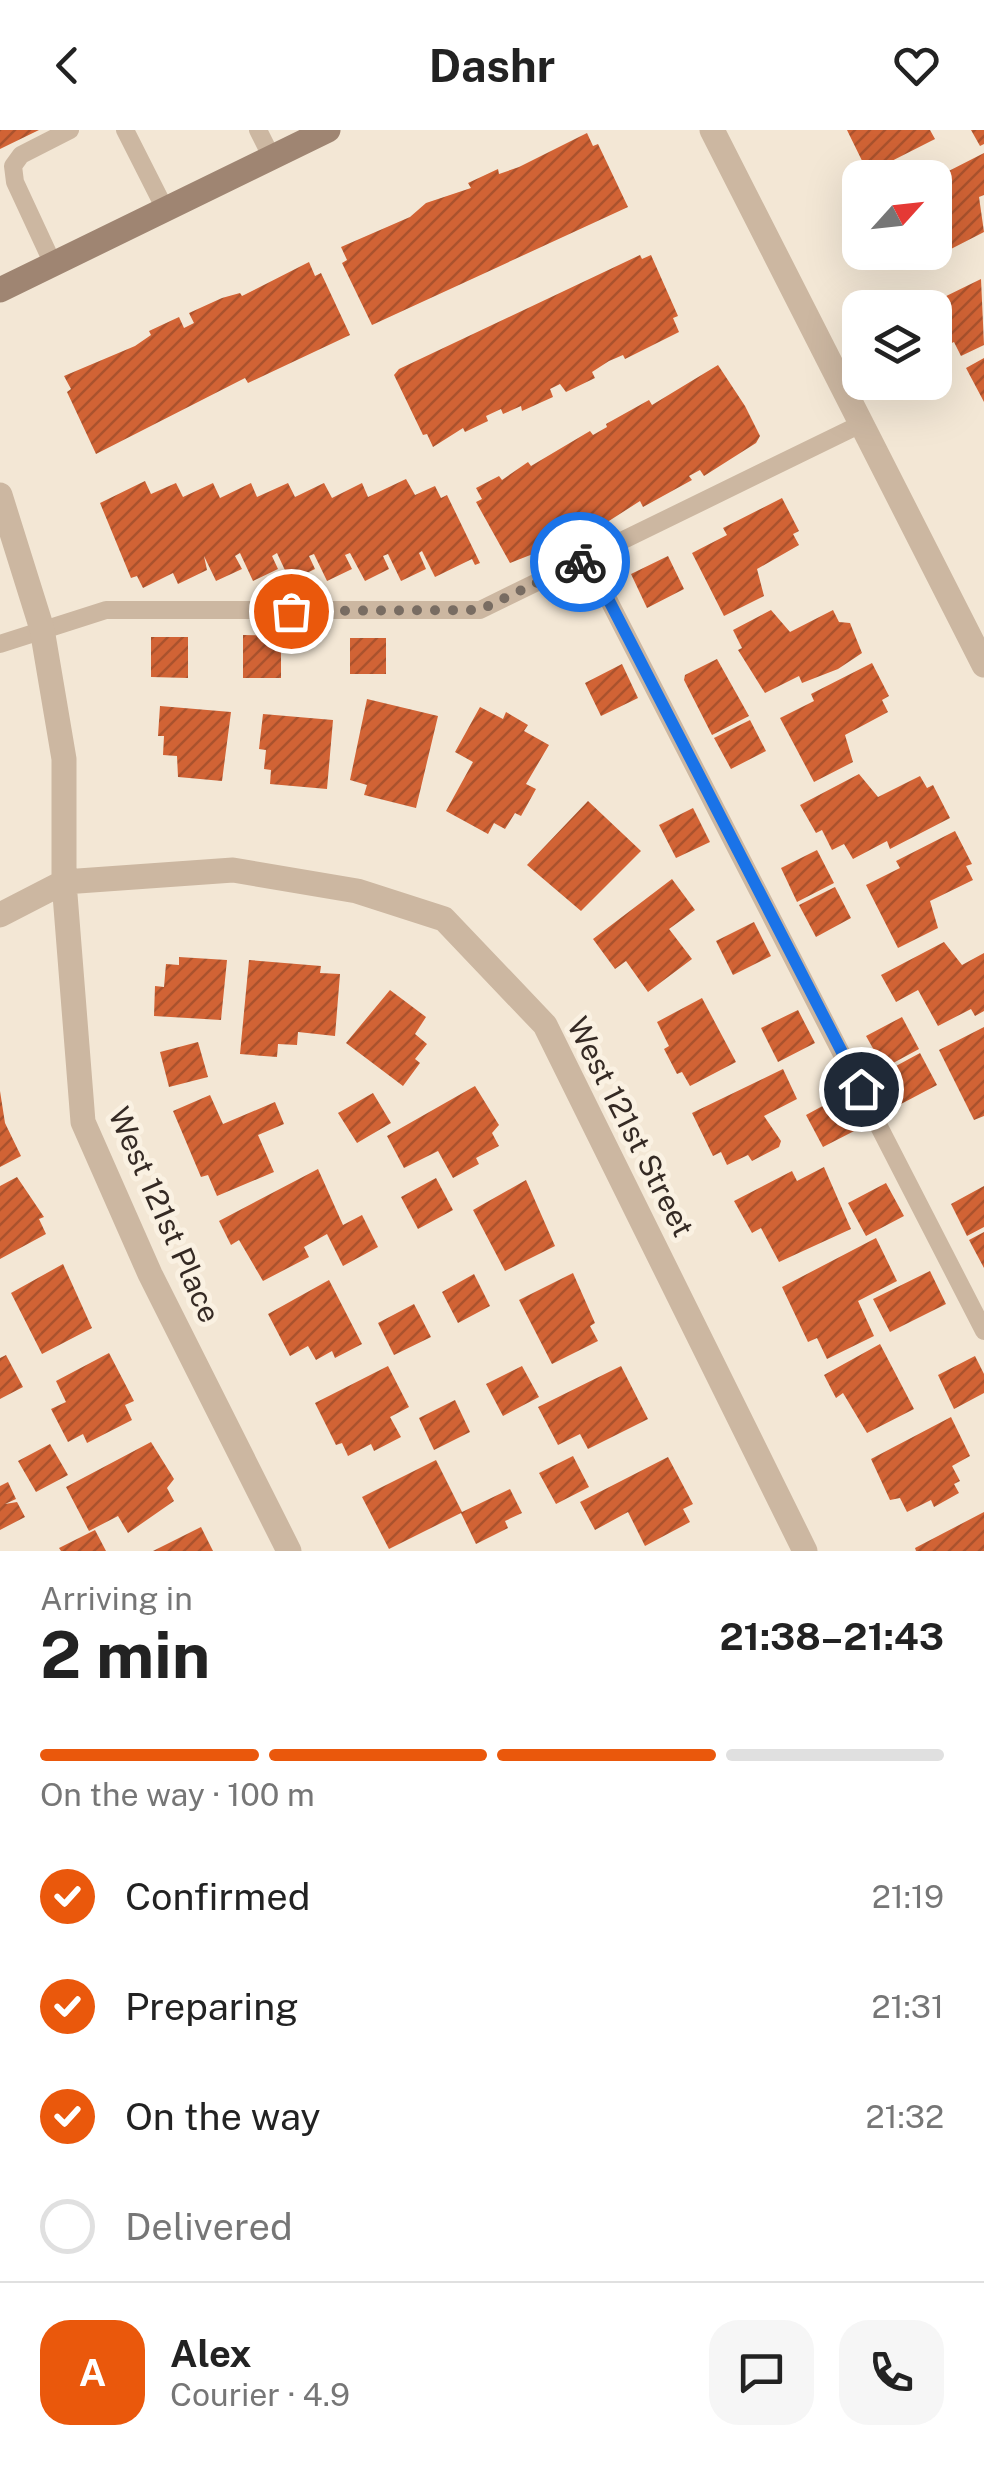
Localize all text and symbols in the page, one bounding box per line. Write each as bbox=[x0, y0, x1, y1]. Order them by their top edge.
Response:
icon: back bbox=[40, 38, 95, 93]
icon: heart bbox=[889, 38, 944, 93]
text: Dashr bbox=[429, 39, 555, 92]
north arrow bbox=[842, 160, 952, 270]
map controls bbox=[842, 160, 952, 400]
button: layers bbox=[842, 290, 952, 400]
courier bbox=[530, 512, 630, 612]
icon: bike bbox=[553, 535, 608, 590]
pin bbox=[249, 569, 334, 654]
icon: bag bbox=[264, 584, 319, 639]
street label: West 121st Street bbox=[560, 1011, 702, 1242]
pin bbox=[819, 1047, 904, 1132]
icon: home bbox=[834, 1062, 889, 1117]
street label: West 121st Place bbox=[101, 1101, 229, 1328]
text: Arriving in bbox=[40, 1580, 193, 1617]
text: 21:38–21:43 bbox=[719, 1614, 944, 1659]
text: 2 min bbox=[40, 1616, 210, 1693]
text: On the way · 100 m bbox=[40, 1776, 315, 1813]
icon: check bbox=[40, 1869, 95, 1924]
text: Confirmed bbox=[125, 1874, 310, 1919]
text: 21:19 bbox=[872, 1878, 944, 1915]
icon: check bbox=[40, 1979, 95, 2034]
text: Preparing bbox=[125, 1984, 299, 2029]
text: 21:31 bbox=[872, 1988, 944, 2025]
icon: check bbox=[40, 2089, 95, 2144]
text: On the way bbox=[125, 2094, 321, 2139]
text: 21:32 bbox=[865, 2098, 944, 2135]
text: Delivered bbox=[125, 2204, 293, 2249]
button: chat bbox=[709, 2320, 814, 2425]
button: phone bbox=[839, 2320, 944, 2425]
text: Alex bbox=[170, 2331, 252, 2376]
text: A bbox=[79, 2350, 106, 2395]
text: Courier · 4.9 bbox=[170, 2376, 350, 2413]

